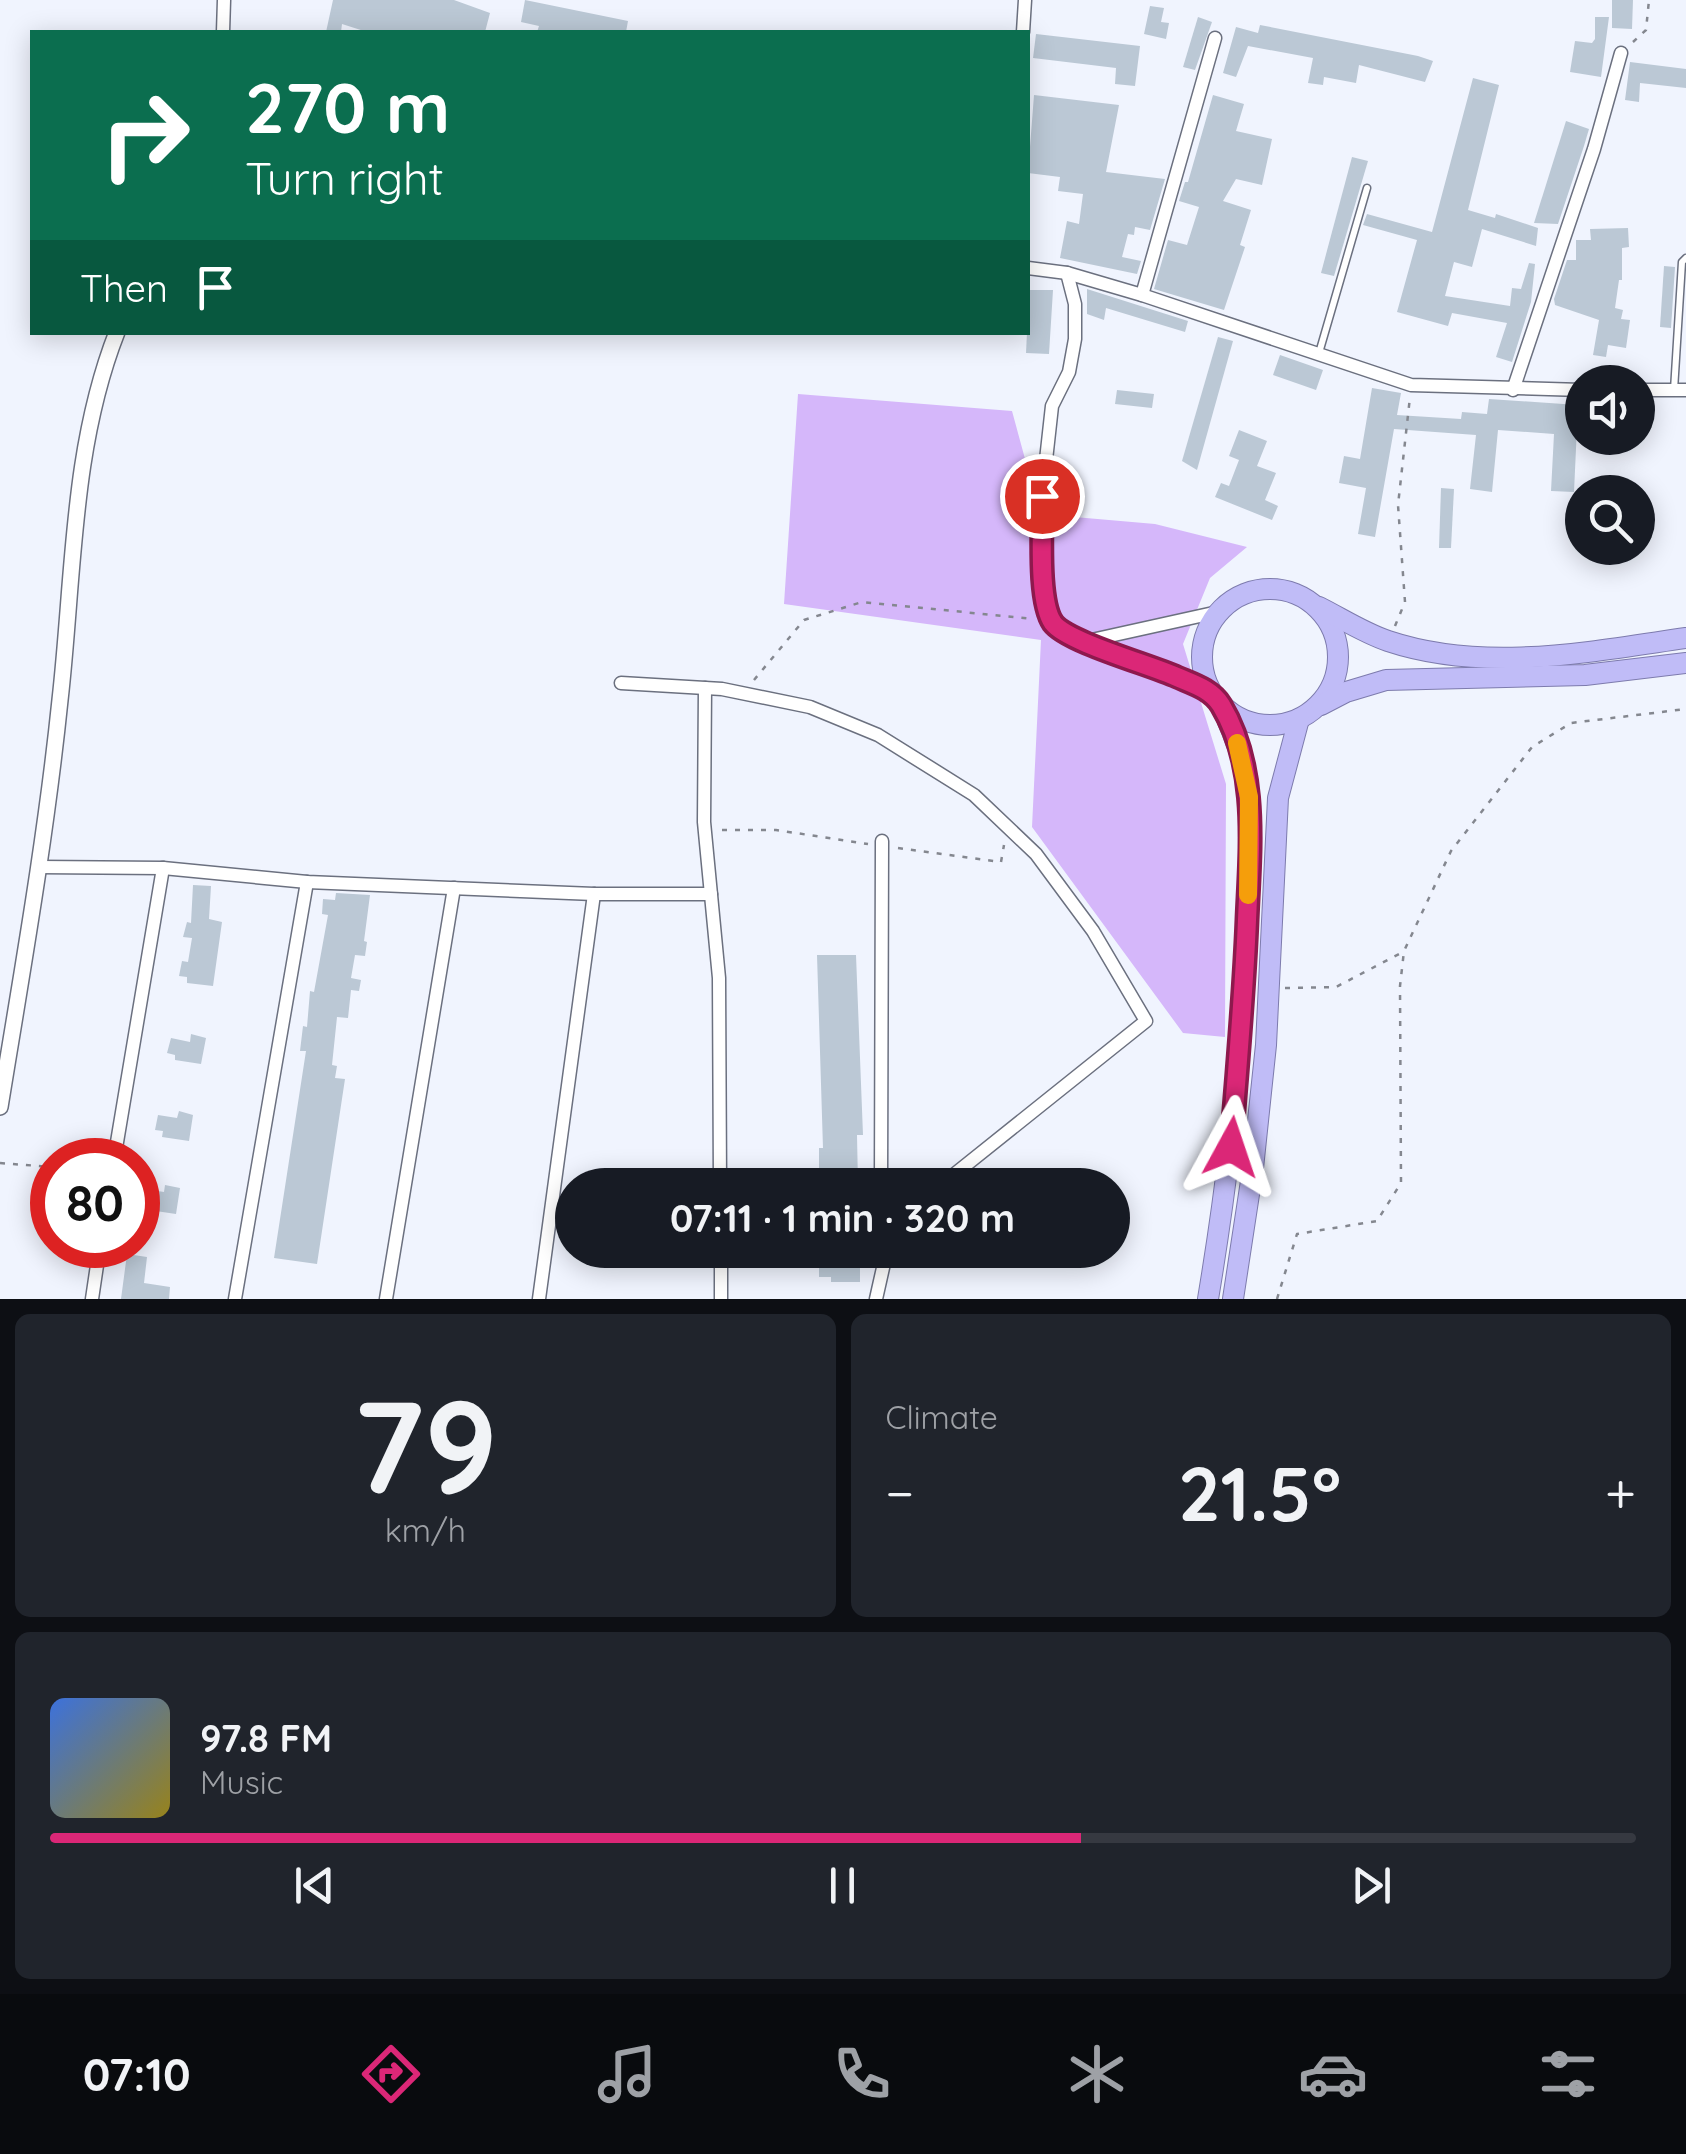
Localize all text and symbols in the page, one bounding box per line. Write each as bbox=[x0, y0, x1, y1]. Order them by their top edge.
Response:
text: 270 m bbox=[245, 63, 450, 151]
icon: right bbox=[80, 70, 210, 200]
text: Turn right bbox=[245, 150, 444, 206]
icon: arrive bbox=[188, 260, 243, 315]
text: Then bbox=[80, 264, 168, 312]
map controls bbox=[1565, 365, 1655, 565]
button: sound bbox=[1565, 365, 1655, 455]
pin bbox=[1000, 454, 1085, 539]
icon: arrive bbox=[1015, 469, 1070, 524]
button: search bbox=[1565, 475, 1655, 565]
position arrow bbox=[1179, 1095, 1283, 1199]
speed limit sign: 80 bbox=[30, 1138, 160, 1268]
text: 07:11 · 1 min · 320 m bbox=[670, 1194, 1015, 1242]
text: 79 bbox=[353, 1363, 498, 1526]
text: Climate bbox=[886, 1397, 998, 1437]
text: 21.5° bbox=[1178, 1446, 1341, 1540]
text: − bbox=[886, 1458, 914, 1527]
text: + bbox=[1605, 1458, 1636, 1527]
text: km/h bbox=[385, 1510, 466, 1550]
text: 97.8 FM bbox=[200, 1714, 332, 1762]
text: Music bbox=[200, 1762, 283, 1802]
icon: previous bbox=[287, 1858, 342, 1913]
icon: pause bbox=[815, 1858, 870, 1913]
icon: next bbox=[1344, 1858, 1399, 1913]
icon: directions bbox=[356, 2039, 426, 2109]
icon: music bbox=[592, 2039, 662, 2109]
icon: phone bbox=[827, 2039, 897, 2109]
icon: climate bbox=[1062, 2039, 1132, 2109]
icon: car bbox=[1298, 2039, 1368, 2109]
icon: filters bbox=[1533, 2039, 1603, 2109]
text: 07:10 bbox=[83, 2046, 191, 2102]

